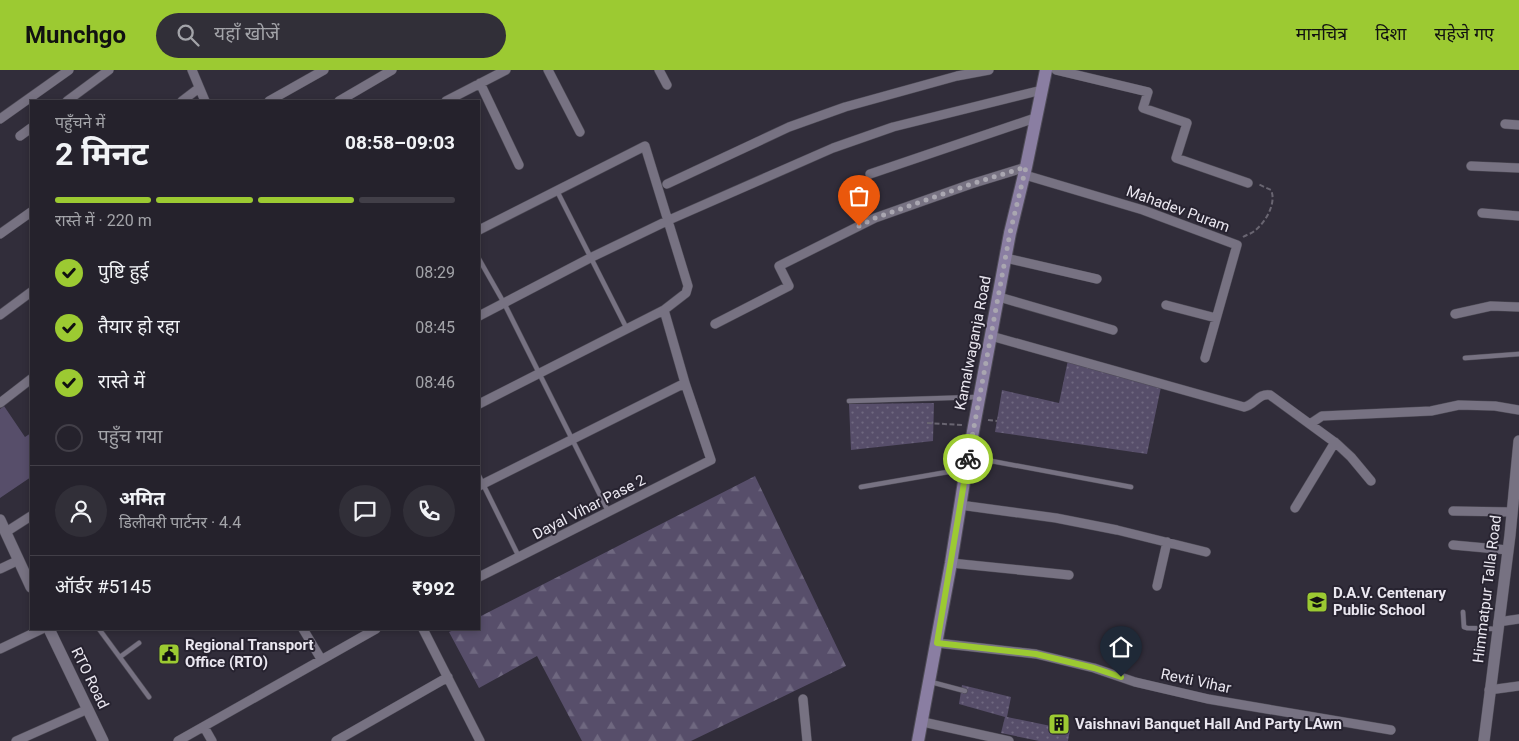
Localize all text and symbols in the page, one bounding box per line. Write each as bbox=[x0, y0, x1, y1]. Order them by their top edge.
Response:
search box bbox=[156, 13, 506, 58]
text: Munchgo bbox=[25, 21, 126, 49]
icon: search bbox=[174, 21, 202, 49]
text: यहाँ खोजें bbox=[214, 22, 279, 45]
text: मानचित्र bbox=[1296, 23, 1347, 44]
text: दिशा bbox=[1375, 23, 1406, 44]
text: सहेजे गए bbox=[1434, 23, 1494, 44]
text: पहुँचने में bbox=[55, 113, 105, 132]
text: 08:58–09:03 bbox=[345, 131, 455, 154]
text: 2 मिनट bbox=[55, 135, 148, 173]
pin bbox=[838, 175, 880, 226]
icon: bag bbox=[845, 182, 873, 210]
street label: Mahadev Puram bbox=[1124, 182, 1232, 236]
text: रास्ते में · 220 m bbox=[55, 211, 152, 230]
icon: check bbox=[55, 259, 83, 287]
text: पुष्टि हुई bbox=[98, 260, 149, 283]
text: 08:29 bbox=[415, 263, 455, 282]
street label: Kamalwaganja Road bbox=[951, 274, 995, 412]
icon: check bbox=[55, 314, 83, 342]
text: तैयार हो रहा bbox=[98, 315, 180, 338]
text: 08:45 bbox=[415, 318, 455, 337]
icon: check bbox=[55, 369, 83, 397]
text: रास्ते में bbox=[98, 370, 145, 393]
text: 08:46 bbox=[415, 373, 455, 392]
text: पहुँच गया bbox=[98, 425, 162, 448]
courier bbox=[943, 434, 993, 484]
icon: bike bbox=[954, 445, 982, 473]
street label: Dayal Vihar Pase 2 bbox=[530, 471, 648, 543]
button: person bbox=[55, 485, 107, 537]
button: chat bbox=[339, 485, 391, 537]
button: phone bbox=[403, 485, 455, 537]
text: अमित bbox=[119, 487, 165, 510]
text: डिलीवरी पार्टनर · 4.4 bbox=[119, 513, 241, 532]
street label: Himmatpur Talla Road bbox=[1469, 514, 1505, 664]
text: ऑर्डर #5145 bbox=[55, 575, 152, 598]
text: ₹992 bbox=[412, 577, 455, 600]
place label: D.A.V. Centenary Public School bbox=[1333, 584, 1447, 619]
school or university icon: D.A.V. Centenary Public School bbox=[1305, 590, 1329, 614]
pin bbox=[1100, 626, 1142, 677]
icon: home bbox=[1107, 633, 1135, 661]
place label: Regional Transport Office (RTO) bbox=[185, 636, 313, 671]
public building icon: Regional Transport Office (RTO) bbox=[157, 642, 181, 666]
street label: RTO Road bbox=[67, 644, 113, 712]
street label: Revti Vihar bbox=[1159, 665, 1233, 697]
building icon: Vaishnavi Banquet Hall And Party LAwn bbox=[1047, 712, 1071, 736]
place label: Vaishnavi Banquet Hall And Party LAwn bbox=[1075, 715, 1342, 733]

